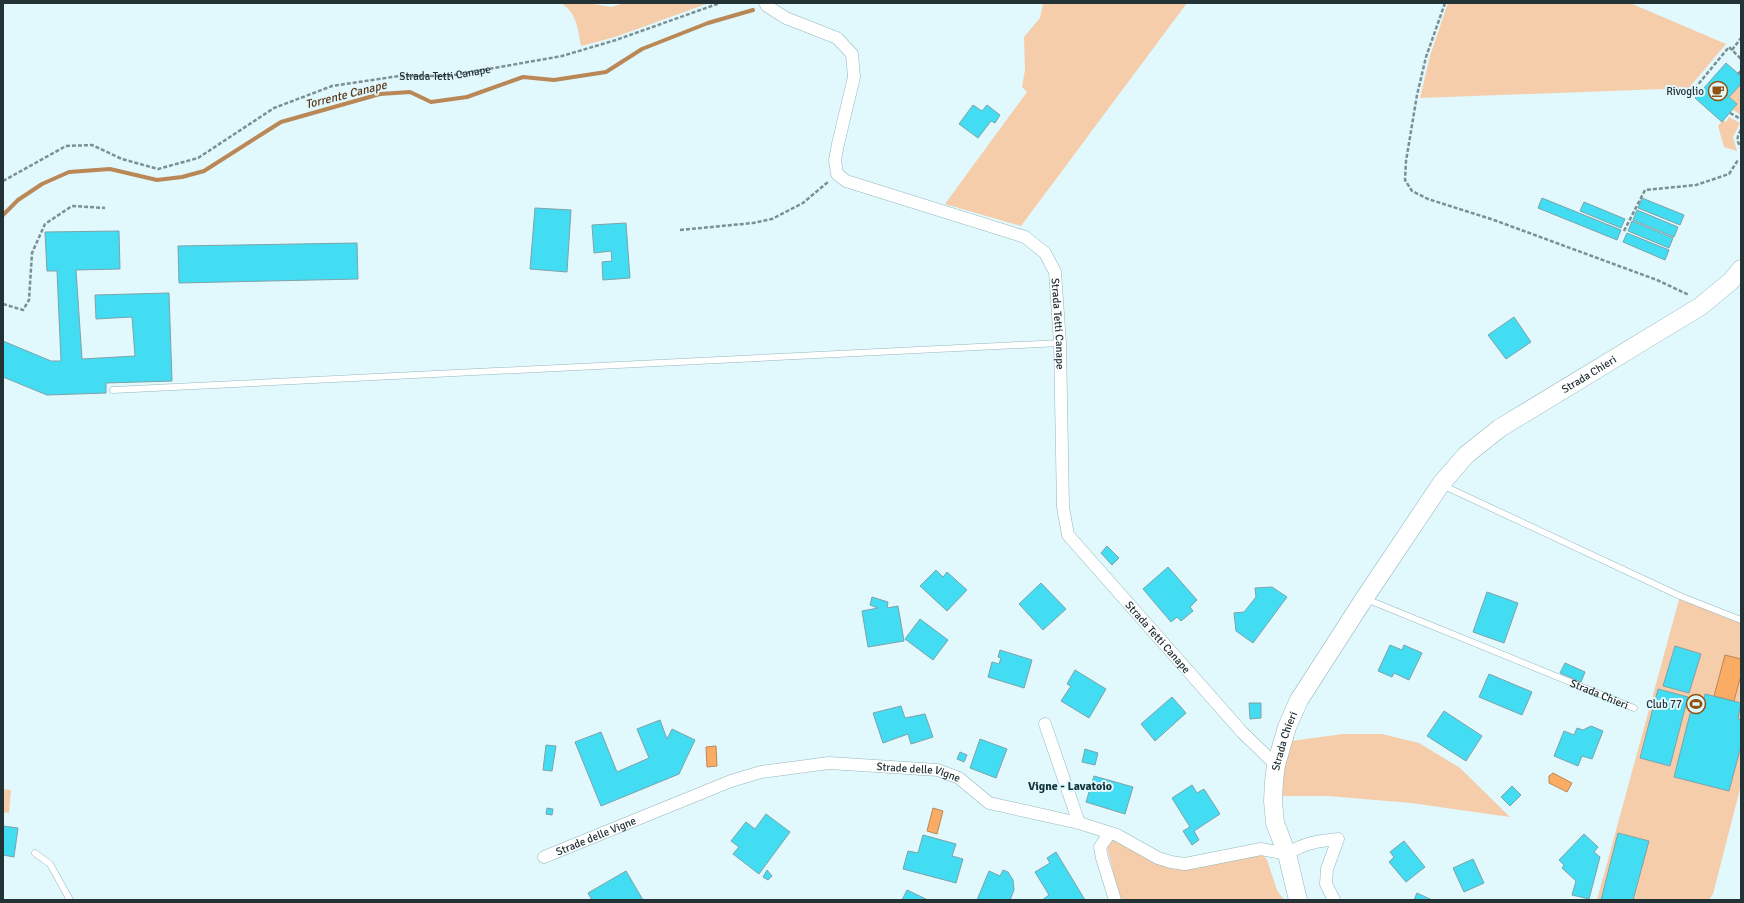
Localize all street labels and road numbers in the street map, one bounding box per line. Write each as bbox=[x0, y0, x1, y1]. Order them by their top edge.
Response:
street label: Strada Tetti Canape bbox=[399, 62, 492, 83]
street label: Strada Tetti Canape bbox=[1049, 277, 1067, 370]
street label: Strada Chieri bbox=[1559, 353, 1619, 396]
street label: Strada Tetti Canape bbox=[1123, 598, 1193, 676]
street label: Strada Chieri bbox=[1568, 676, 1630, 712]
street label: Strada Chieri bbox=[1269, 709, 1300, 771]
street label: Strade delle Vigne bbox=[876, 760, 963, 785]
street label: Strade delle Vigne bbox=[554, 814, 638, 858]

